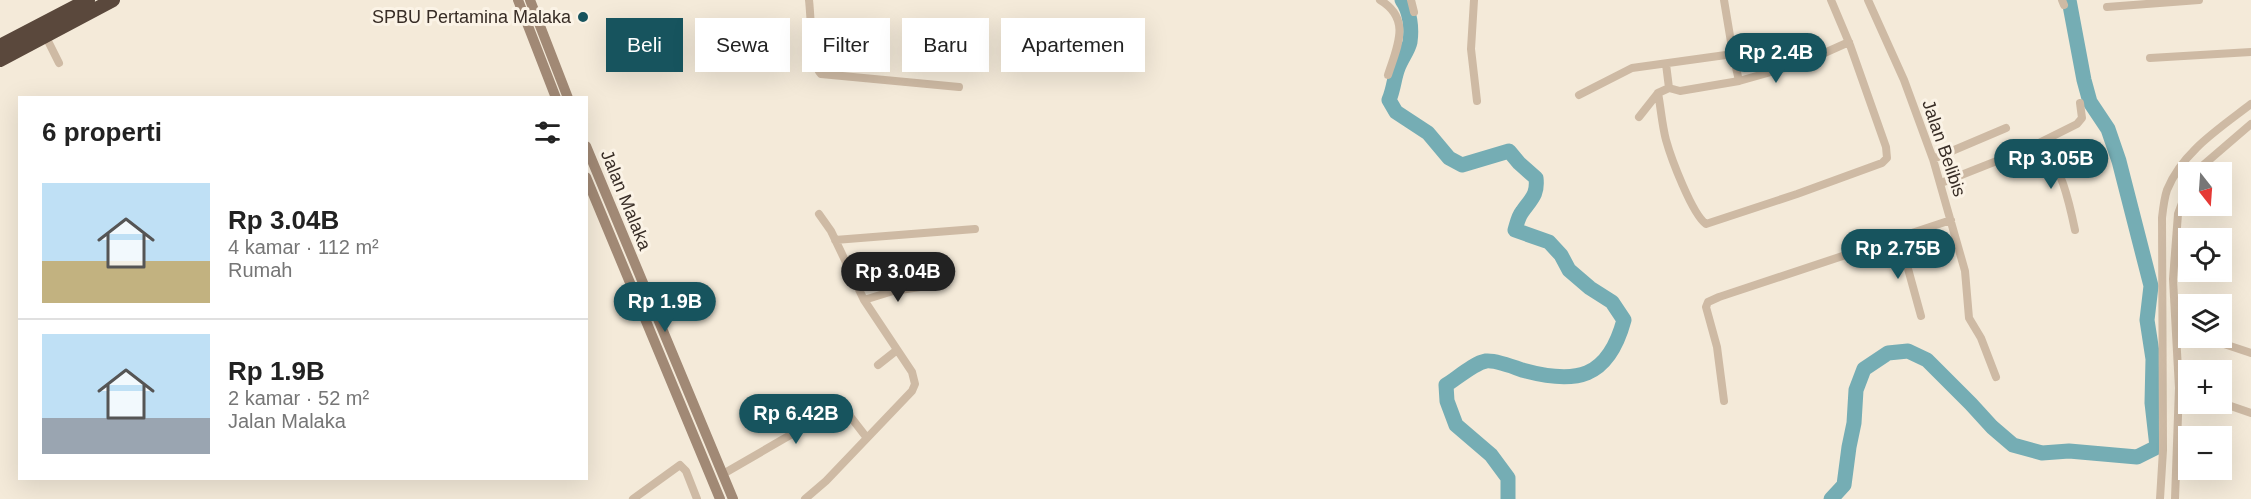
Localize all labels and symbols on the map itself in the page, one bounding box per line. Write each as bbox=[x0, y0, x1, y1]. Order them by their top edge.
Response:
place label: SPBU Pertamina Malaka bbox=[372, 7, 572, 27]
marker: SPBU Pertamina Malaka bbox=[576, 10, 590, 24]
pin: Rp 2.4B bbox=[1721, 33, 1831, 84]
street label: Jalan Belibis bbox=[1918, 97, 1970, 199]
pin: Rp 3.05B bbox=[1989, 139, 2113, 190]
street label: Jalan Malaka bbox=[597, 147, 656, 254]
north arrow bbox=[2178, 162, 2232, 216]
pin: Rp 2.75B bbox=[1836, 229, 1960, 280]
pin: Rp 3.04B bbox=[836, 252, 960, 303]
pin: Rp 1.9B bbox=[610, 282, 720, 333]
pin: Rp 6.42B bbox=[734, 394, 858, 445]

